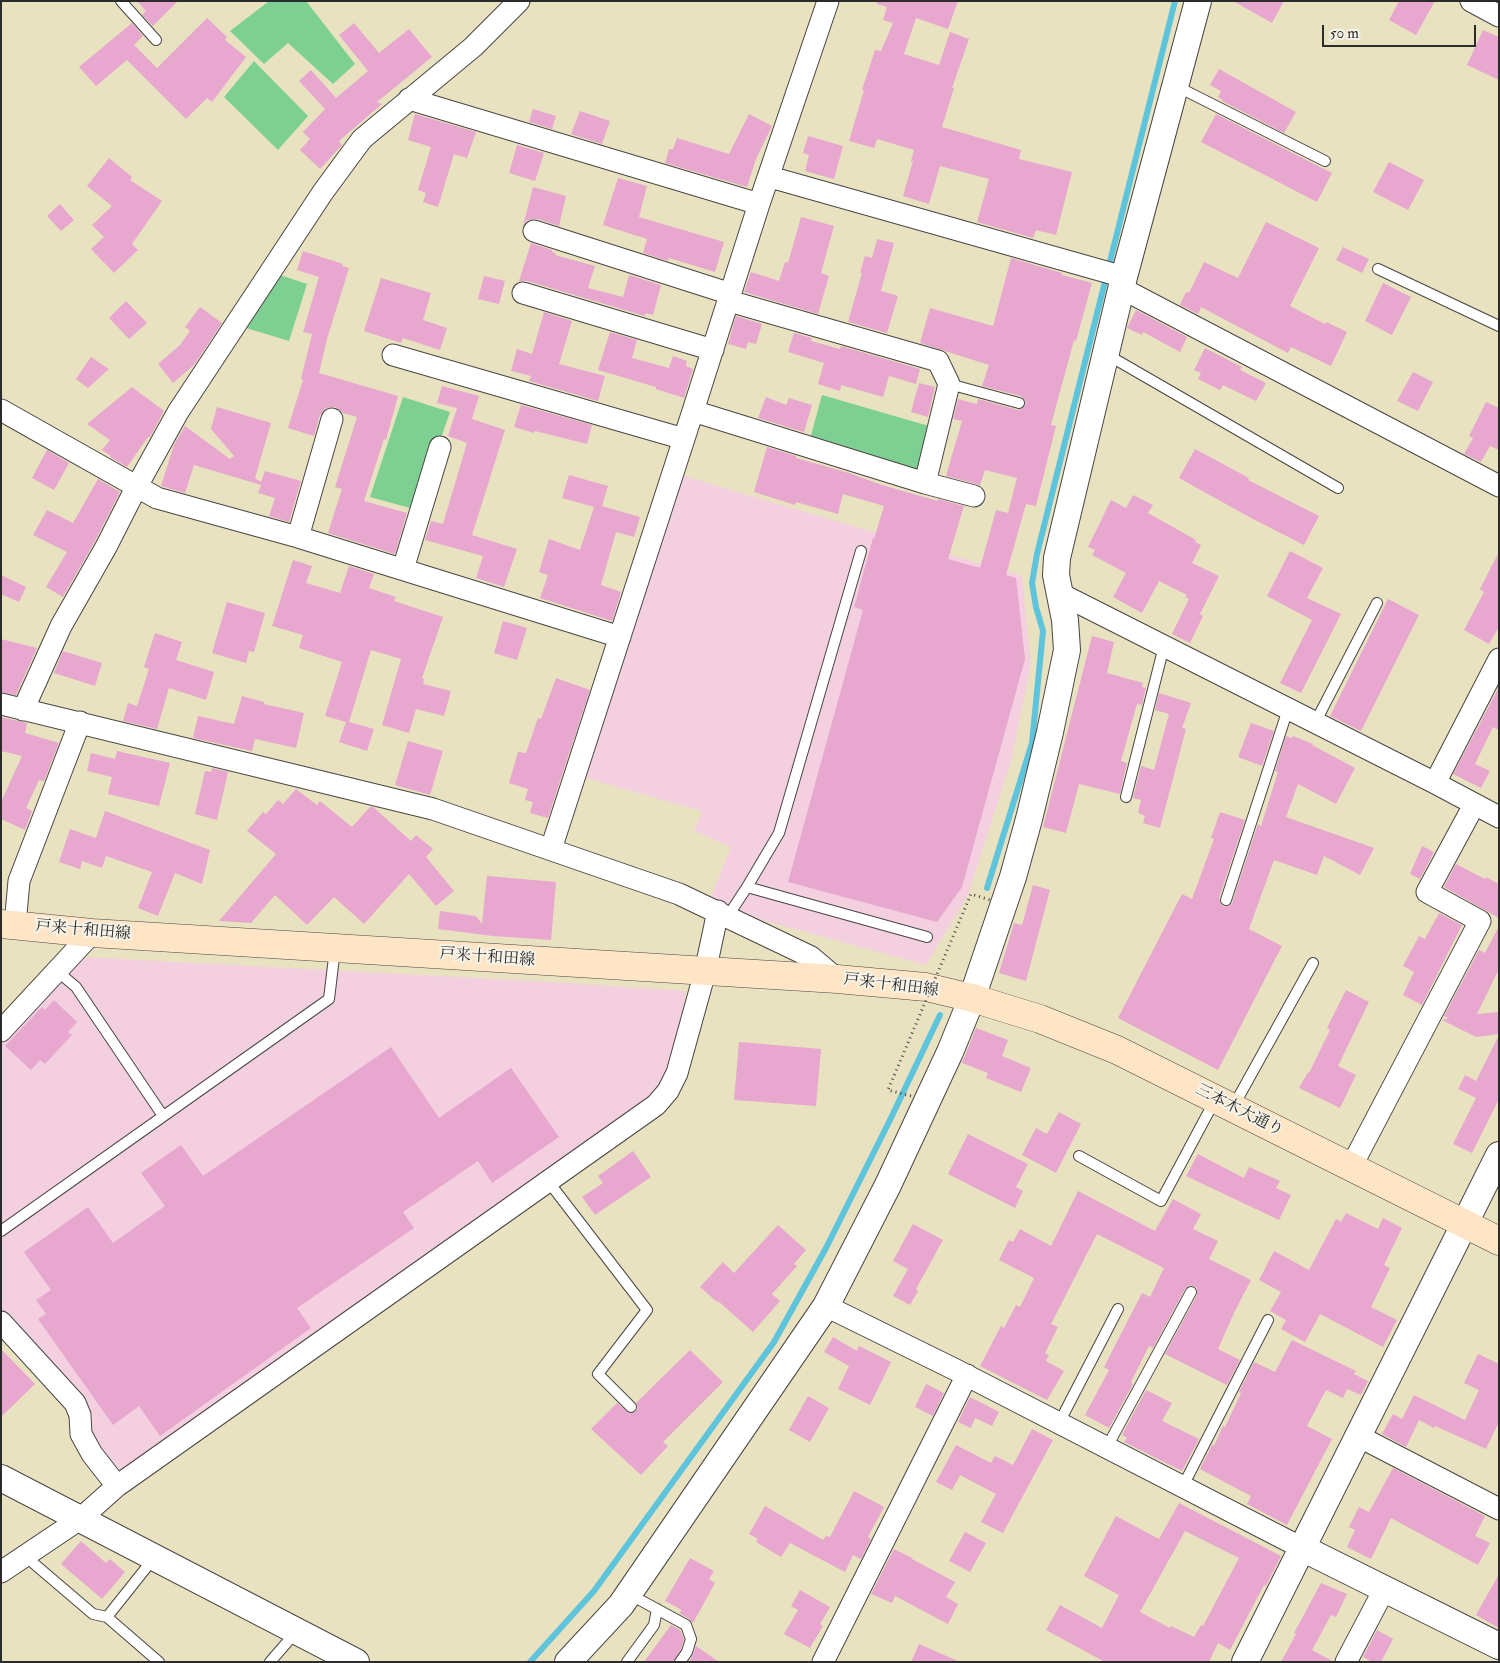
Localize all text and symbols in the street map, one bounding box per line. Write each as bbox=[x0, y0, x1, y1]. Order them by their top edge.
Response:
scale bar bbox=[1325, 15, 1479, 47]
text: 50 m bbox=[1330, 24, 1359, 43]
street label: 戸来十和田線 bbox=[34, 917, 132, 945]
street label: 戸来十和田線 bbox=[438, 945, 536, 971]
street label: 戸来十和田線 bbox=[842, 971, 940, 1001]
street label: 三本木大通り bbox=[1192, 1081, 1286, 1141]

